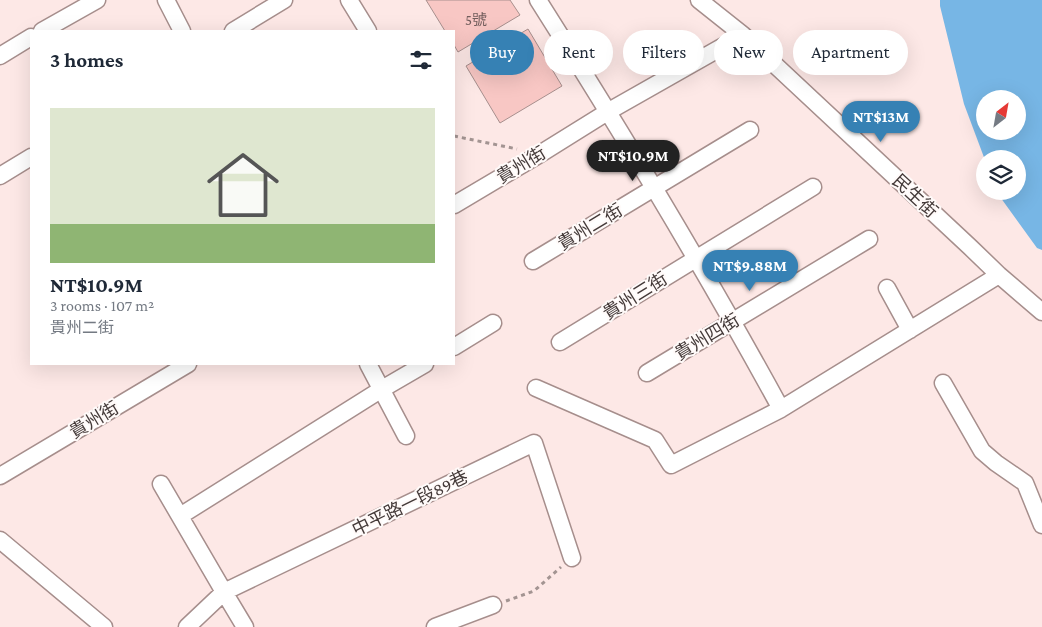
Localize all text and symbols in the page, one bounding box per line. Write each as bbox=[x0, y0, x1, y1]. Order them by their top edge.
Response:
house number: 5號 bbox=[465, 12, 487, 28]
chip: Buy bbox=[470, 30, 534, 75]
chip: Rent bbox=[544, 30, 613, 75]
chip: Filters bbox=[623, 30, 704, 75]
chip: New bbox=[714, 30, 783, 75]
chip: Apartment bbox=[793, 30, 908, 75]
icon: filters bbox=[407, 46, 435, 74]
text: 3 homes bbox=[50, 48, 123, 72]
north arrow bbox=[976, 90, 1026, 140]
map controls bbox=[976, 90, 1026, 200]
pin: NT$13M bbox=[840, 100, 922, 143]
text: NT$13M bbox=[853, 108, 909, 125]
icon: home bbox=[198, 140, 288, 230]
pin: NT$10.9M bbox=[581, 140, 685, 182]
street label: 貴州街 bbox=[493, 143, 549, 187]
text: NT$10.9M bbox=[598, 147, 668, 164]
button: layers bbox=[976, 150, 1026, 200]
street label: 民生街 bbox=[888, 170, 942, 222]
street label: 貴州二街 bbox=[554, 200, 626, 254]
pin: NT$9.88M bbox=[698, 250, 802, 292]
text: NT$9.88M bbox=[713, 257, 787, 274]
street label: 貴州三街 bbox=[599, 268, 671, 324]
text: NT$10.9M bbox=[50, 273, 143, 297]
text: 3 rooms · 107 m² bbox=[50, 297, 154, 314]
street label: 貴州四街 bbox=[671, 310, 743, 364]
text: 貴州二街 bbox=[50, 319, 114, 336]
street label: 貴州街 bbox=[66, 398, 122, 442]
street label: 中平路一段89巷 bbox=[349, 466, 471, 540]

